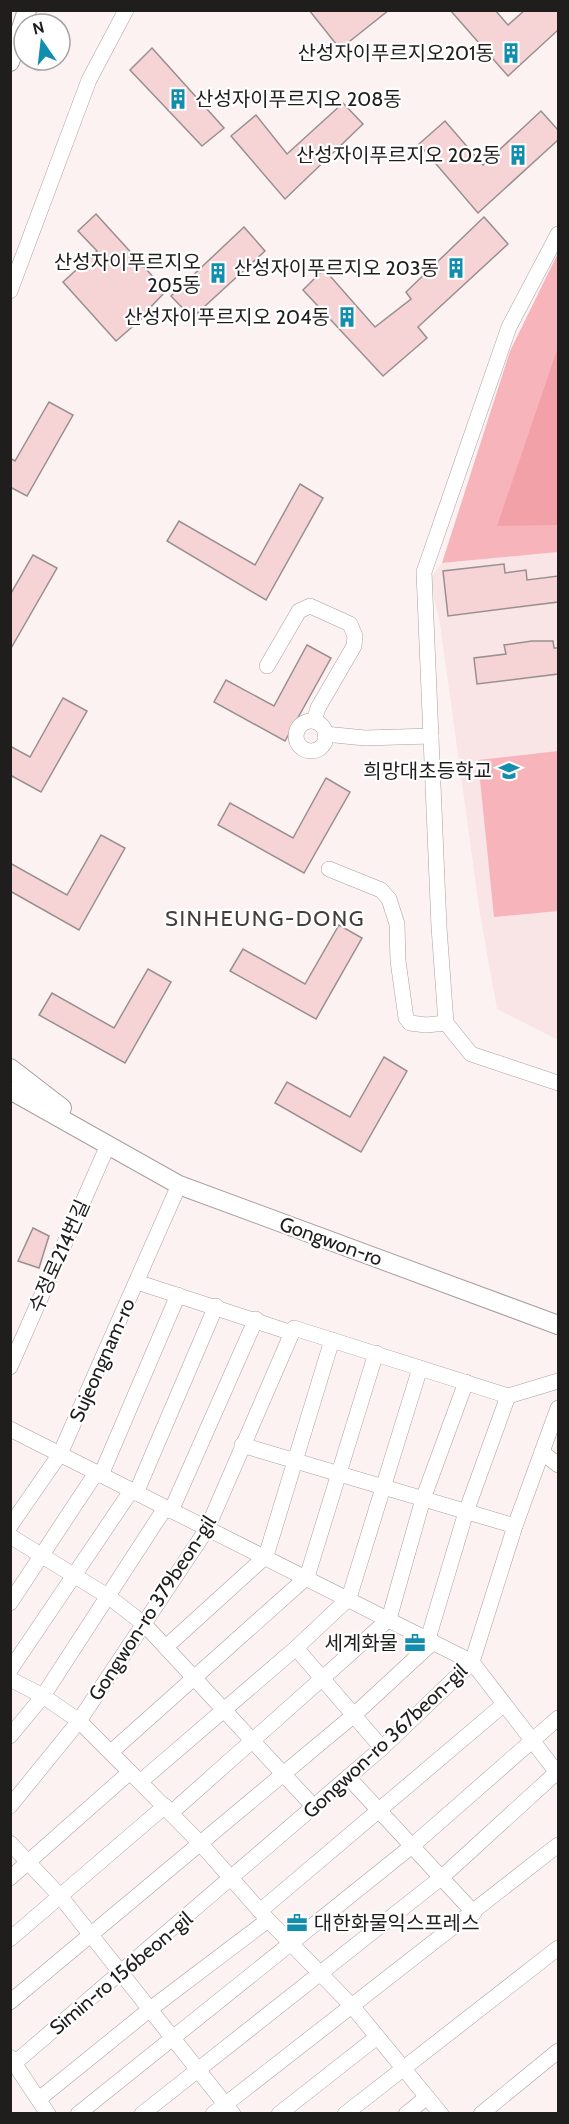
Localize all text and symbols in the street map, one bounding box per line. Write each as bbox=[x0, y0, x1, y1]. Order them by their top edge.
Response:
north arrow bbox=[12, 12, 72, 72]
text: N bbox=[31, 17, 46, 39]
place label: 산성자이푸르지오201동 bbox=[297, 41, 494, 65]
building icon: 산성자이푸르지오201동 bbox=[499, 41, 523, 65]
building icon: 산성자이푸르지오 208동 bbox=[166, 87, 190, 111]
place label: 산성자이푸르지오 208동 bbox=[195, 87, 402, 111]
place label: 산성자이푸르지오 202동 bbox=[296, 143, 501, 167]
building icon: 산성자이푸르지오 202동 bbox=[506, 143, 530, 167]
place label: 산성자이푸르지오 205동 bbox=[54, 250, 201, 297]
place label: 산성자이푸르지오 203동 bbox=[234, 256, 439, 280]
building icon: 산성자이푸르지오 203동 bbox=[444, 256, 468, 280]
building icon: 산성자이푸르지오 205동 bbox=[206, 261, 230, 285]
place label: 산성자이푸르지오 204동 bbox=[124, 305, 330, 329]
building icon: 산성자이푸르지오 204동 bbox=[335, 305, 359, 329]
place label: 희망대초등학교 bbox=[363, 759, 492, 783]
school or university icon: 희망대초등학교 bbox=[497, 759, 521, 783]
district label: SINHEUNG-DONG bbox=[165, 905, 365, 932]
street label: 수정로214번길 bbox=[24, 1196, 94, 1316]
street label: Gongwon-ro bbox=[276, 1211, 386, 1271]
street label: Sujeongnam-ro bbox=[64, 1295, 140, 1425]
street label: Gongwon-ro 379beon-gil bbox=[83, 1511, 221, 1705]
place label: 세계화물 bbox=[324, 1631, 398, 1655]
office icon: 세계화물 bbox=[403, 1631, 427, 1655]
street label: Gongwon-ro 367beon-gil bbox=[298, 1659, 472, 1823]
street label: Simin-ro 156beon-gil bbox=[45, 1906, 197, 2040]
office icon: 대한화물익스프레스 bbox=[285, 1911, 309, 1935]
place label: 대한화물익스프레스 bbox=[314, 1911, 480, 1935]

